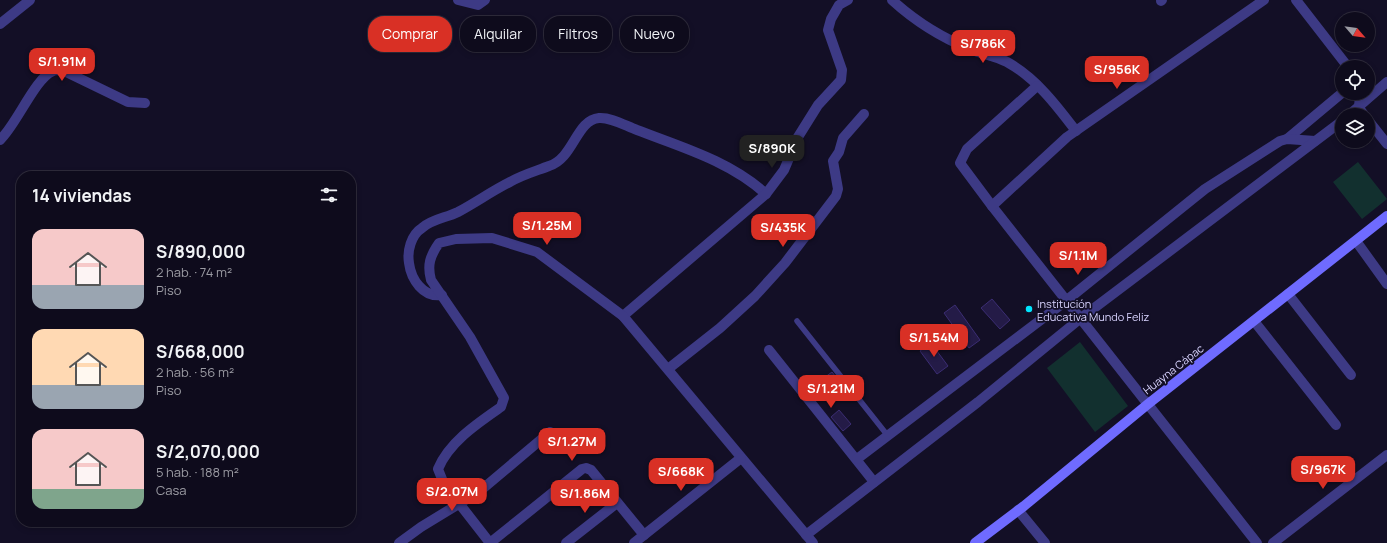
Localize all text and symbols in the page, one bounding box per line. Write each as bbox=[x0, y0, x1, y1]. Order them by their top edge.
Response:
north arrow bbox=[1335, 12, 1375, 52]
map controls bbox=[1335, 12, 1375, 148]
chip: Comprar bbox=[368, 16, 452, 52]
chip: Alquilar bbox=[460, 16, 536, 52]
chip: Filtros bbox=[544, 16, 612, 52]
chip: Nuevo bbox=[620, 16, 689, 52]
pin: S/786K bbox=[950, 30, 1016, 64]
text: S/786K bbox=[960, 34, 1006, 52]
pin: S/1.91M bbox=[25, 48, 99, 82]
text: S/1.91M bbox=[38, 52, 86, 70]
pin: S/956K bbox=[1084, 56, 1150, 90]
text: S/956K bbox=[1094, 60, 1140, 78]
button: locate bbox=[1335, 60, 1375, 100]
button: layers bbox=[1335, 108, 1375, 148]
pin: S/890K bbox=[739, 135, 805, 169]
text: S/890K bbox=[748, 139, 796, 157]
text: 14 viviendas bbox=[32, 184, 132, 207]
icon: filters bbox=[318, 184, 340, 206]
pin: S/1.25M bbox=[510, 212, 584, 246]
pin: S/435K bbox=[750, 214, 816, 248]
text: S/1.25M bbox=[522, 216, 572, 234]
text: S/435K bbox=[760, 218, 806, 236]
text: S/890,000 bbox=[156, 240, 245, 263]
pin: S/1.1M bbox=[1045, 242, 1111, 276]
icon: home bbox=[64, 245, 112, 293]
text: S/1.1M bbox=[1059, 246, 1097, 264]
text: 2 hab. · 74 m² bbox=[156, 263, 232, 281]
text: Piso bbox=[156, 281, 181, 299]
place label: Institución Educativa Mundo Feliz bbox=[1037, 296, 1149, 324]
marker: Institución Educativa Mundo Feliz bbox=[1024, 304, 1034, 314]
pin: S/1.54M bbox=[897, 324, 971, 358]
text: S/1.54M bbox=[909, 328, 959, 346]
text: S/668,000 bbox=[156, 340, 245, 363]
street label: Huayna Cápac bbox=[1140, 341, 1206, 397]
icon: home bbox=[64, 345, 112, 393]
text: 2 hab. · 56 m² bbox=[156, 363, 234, 381]
pin: S/1.21M bbox=[794, 375, 868, 409]
text: S/1.21M bbox=[807, 379, 855, 397]
text: Piso bbox=[156, 381, 181, 399]
pin: S/1.27M bbox=[535, 428, 609, 462]
text: S/1.27M bbox=[547, 432, 597, 450]
text: S/2,070,000 bbox=[156, 440, 260, 463]
icon: home bbox=[64, 445, 112, 493]
pin: S/967K bbox=[1290, 456, 1356, 490]
pin: S/668K bbox=[648, 458, 714, 492]
text: S/967K bbox=[1300, 460, 1346, 478]
text: S/668K bbox=[658, 462, 704, 480]
text: 5 hab. · 188 m² bbox=[156, 463, 239, 481]
pin: S/2.07M bbox=[415, 478, 489, 512]
pin: S/1.86M bbox=[548, 480, 622, 514]
text: Casa bbox=[156, 481, 187, 499]
text: S/2.07M bbox=[426, 482, 478, 500]
text: S/1.86M bbox=[560, 484, 610, 502]

